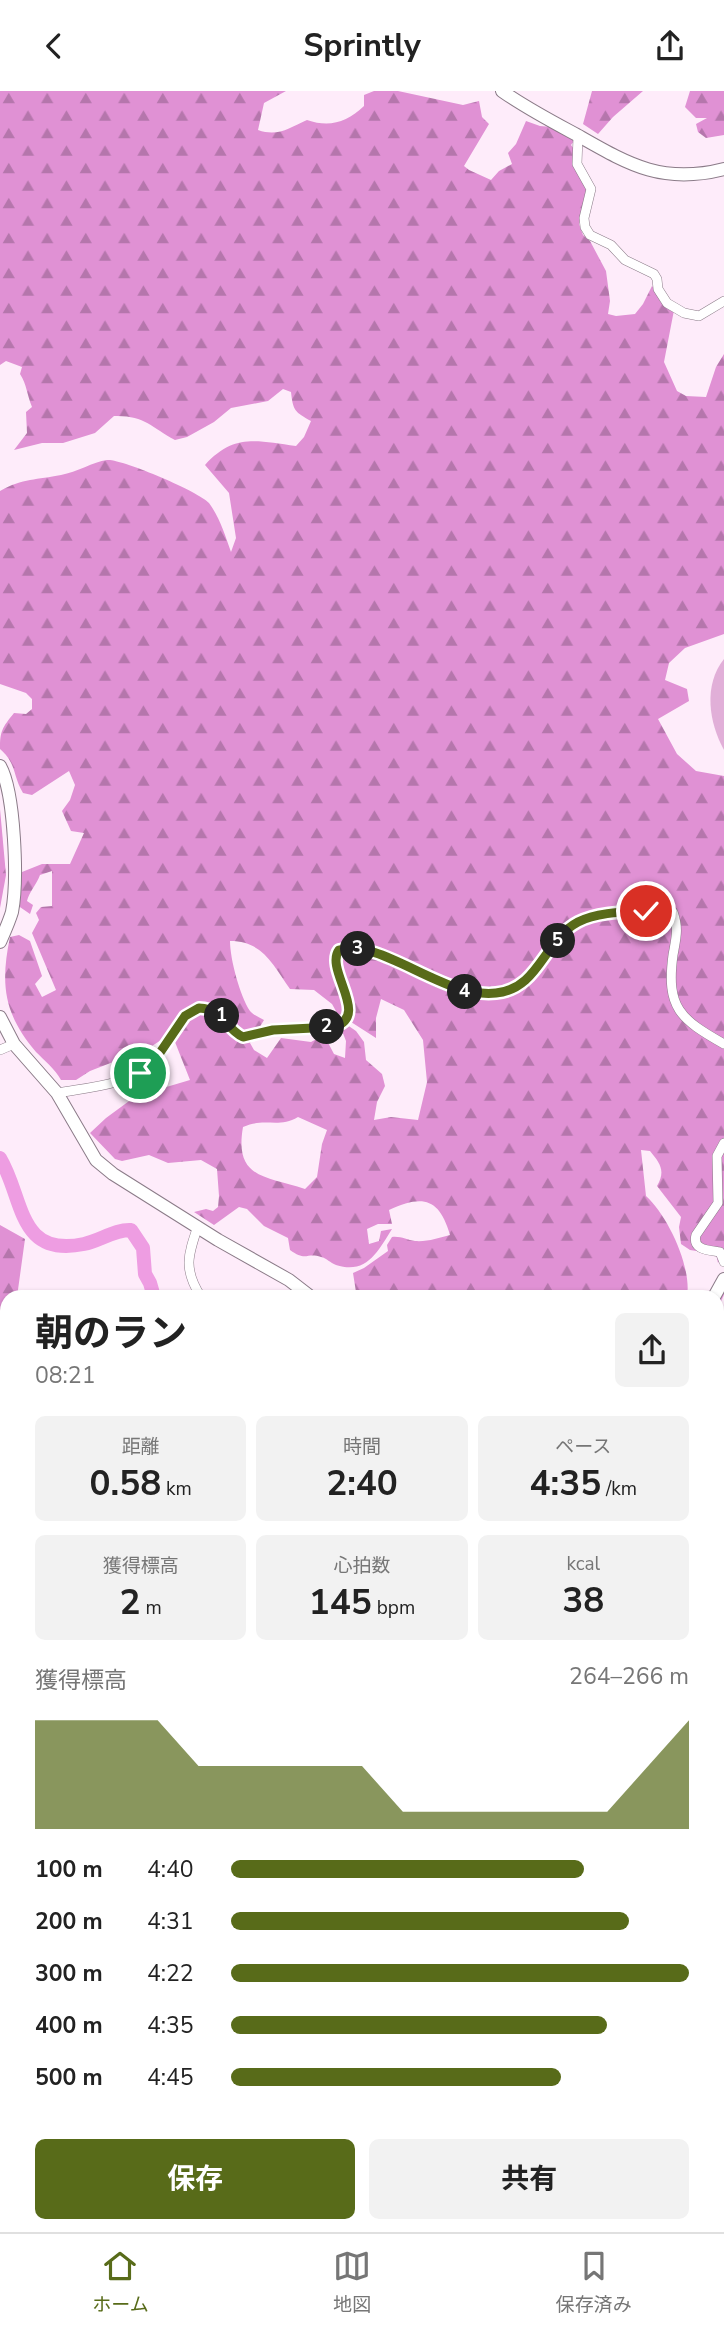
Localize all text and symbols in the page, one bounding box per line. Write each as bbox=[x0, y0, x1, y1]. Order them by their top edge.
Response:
text: Sprintly bbox=[303, 24, 421, 67]
icon: back bbox=[35, 27, 73, 65]
icon: share bbox=[651, 27, 689, 65]
pin bbox=[616, 881, 676, 941]
icon: check bbox=[627, 892, 665, 930]
pin: 5 bbox=[540, 923, 576, 959]
text: 5 bbox=[552, 927, 563, 953]
pin: 3 bbox=[340, 931, 376, 967]
text: 3 bbox=[352, 935, 363, 961]
pin: 4 bbox=[448, 975, 482, 1009]
text: 4 bbox=[459, 978, 470, 1004]
pin: 1 bbox=[204, 999, 240, 1033]
text: 1 bbox=[216, 1002, 227, 1028]
pin: 2 bbox=[310, 1009, 344, 1045]
text: 2 bbox=[321, 1013, 332, 1039]
pin bbox=[110, 1043, 170, 1103]
icon: arrive bbox=[121, 1054, 159, 1092]
text: 朝のラン bbox=[35, 1308, 187, 1359]
button: share bbox=[615, 1313, 689, 1387]
text: 08:21 bbox=[35, 1360, 95, 1391]
text: 距離 bbox=[122, 1434, 160, 1460]
text: 時間 bbox=[343, 1434, 381, 1460]
text: ペース bbox=[555, 1434, 611, 1460]
text: 0.58 bbox=[89, 1460, 161, 1507]
text: 2:40 bbox=[326, 1460, 398, 1507]
text: 4:35 bbox=[529, 1460, 601, 1507]
text: km bbox=[161, 1476, 192, 1502]
text: /km bbox=[601, 1476, 637, 1502]
text: kcal bbox=[566, 1551, 600, 1577]
text: 獲得標高 bbox=[103, 1553, 179, 1579]
text: 心拍数 bbox=[333, 1553, 391, 1579]
text: 38 bbox=[562, 1577, 604, 1624]
text: 2 bbox=[120, 1579, 141, 1626]
text: 145 bbox=[309, 1579, 372, 1626]
text: m bbox=[141, 1595, 162, 1621]
text: bpm bbox=[372, 1595, 415, 1621]
text: 264–266 m bbox=[569, 1661, 689, 1692]
text: 獲得標高 bbox=[35, 1665, 127, 1696]
text: 100 m bbox=[35, 1854, 103, 1885]
text: 4:40 bbox=[147, 1854, 194, 1885]
text: 200 m bbox=[35, 1906, 103, 1937]
text: 4:31 bbox=[147, 1906, 194, 1937]
text: 300 m bbox=[35, 1958, 103, 1989]
text: 4:22 bbox=[147, 1958, 194, 1989]
text: 400 m bbox=[35, 2010, 103, 2041]
text: 4:35 bbox=[147, 2010, 194, 2041]
text: 500 m bbox=[35, 2062, 103, 2093]
text: 4:45 bbox=[147, 2062, 194, 2093]
button: 保存 bbox=[35, 2139, 355, 2219]
button: 共有 bbox=[369, 2139, 689, 2219]
tab: ホーム bbox=[92, 2247, 149, 2318]
tab: 地図 bbox=[333, 2247, 371, 2318]
tab: 保存済み bbox=[556, 2247, 632, 2318]

